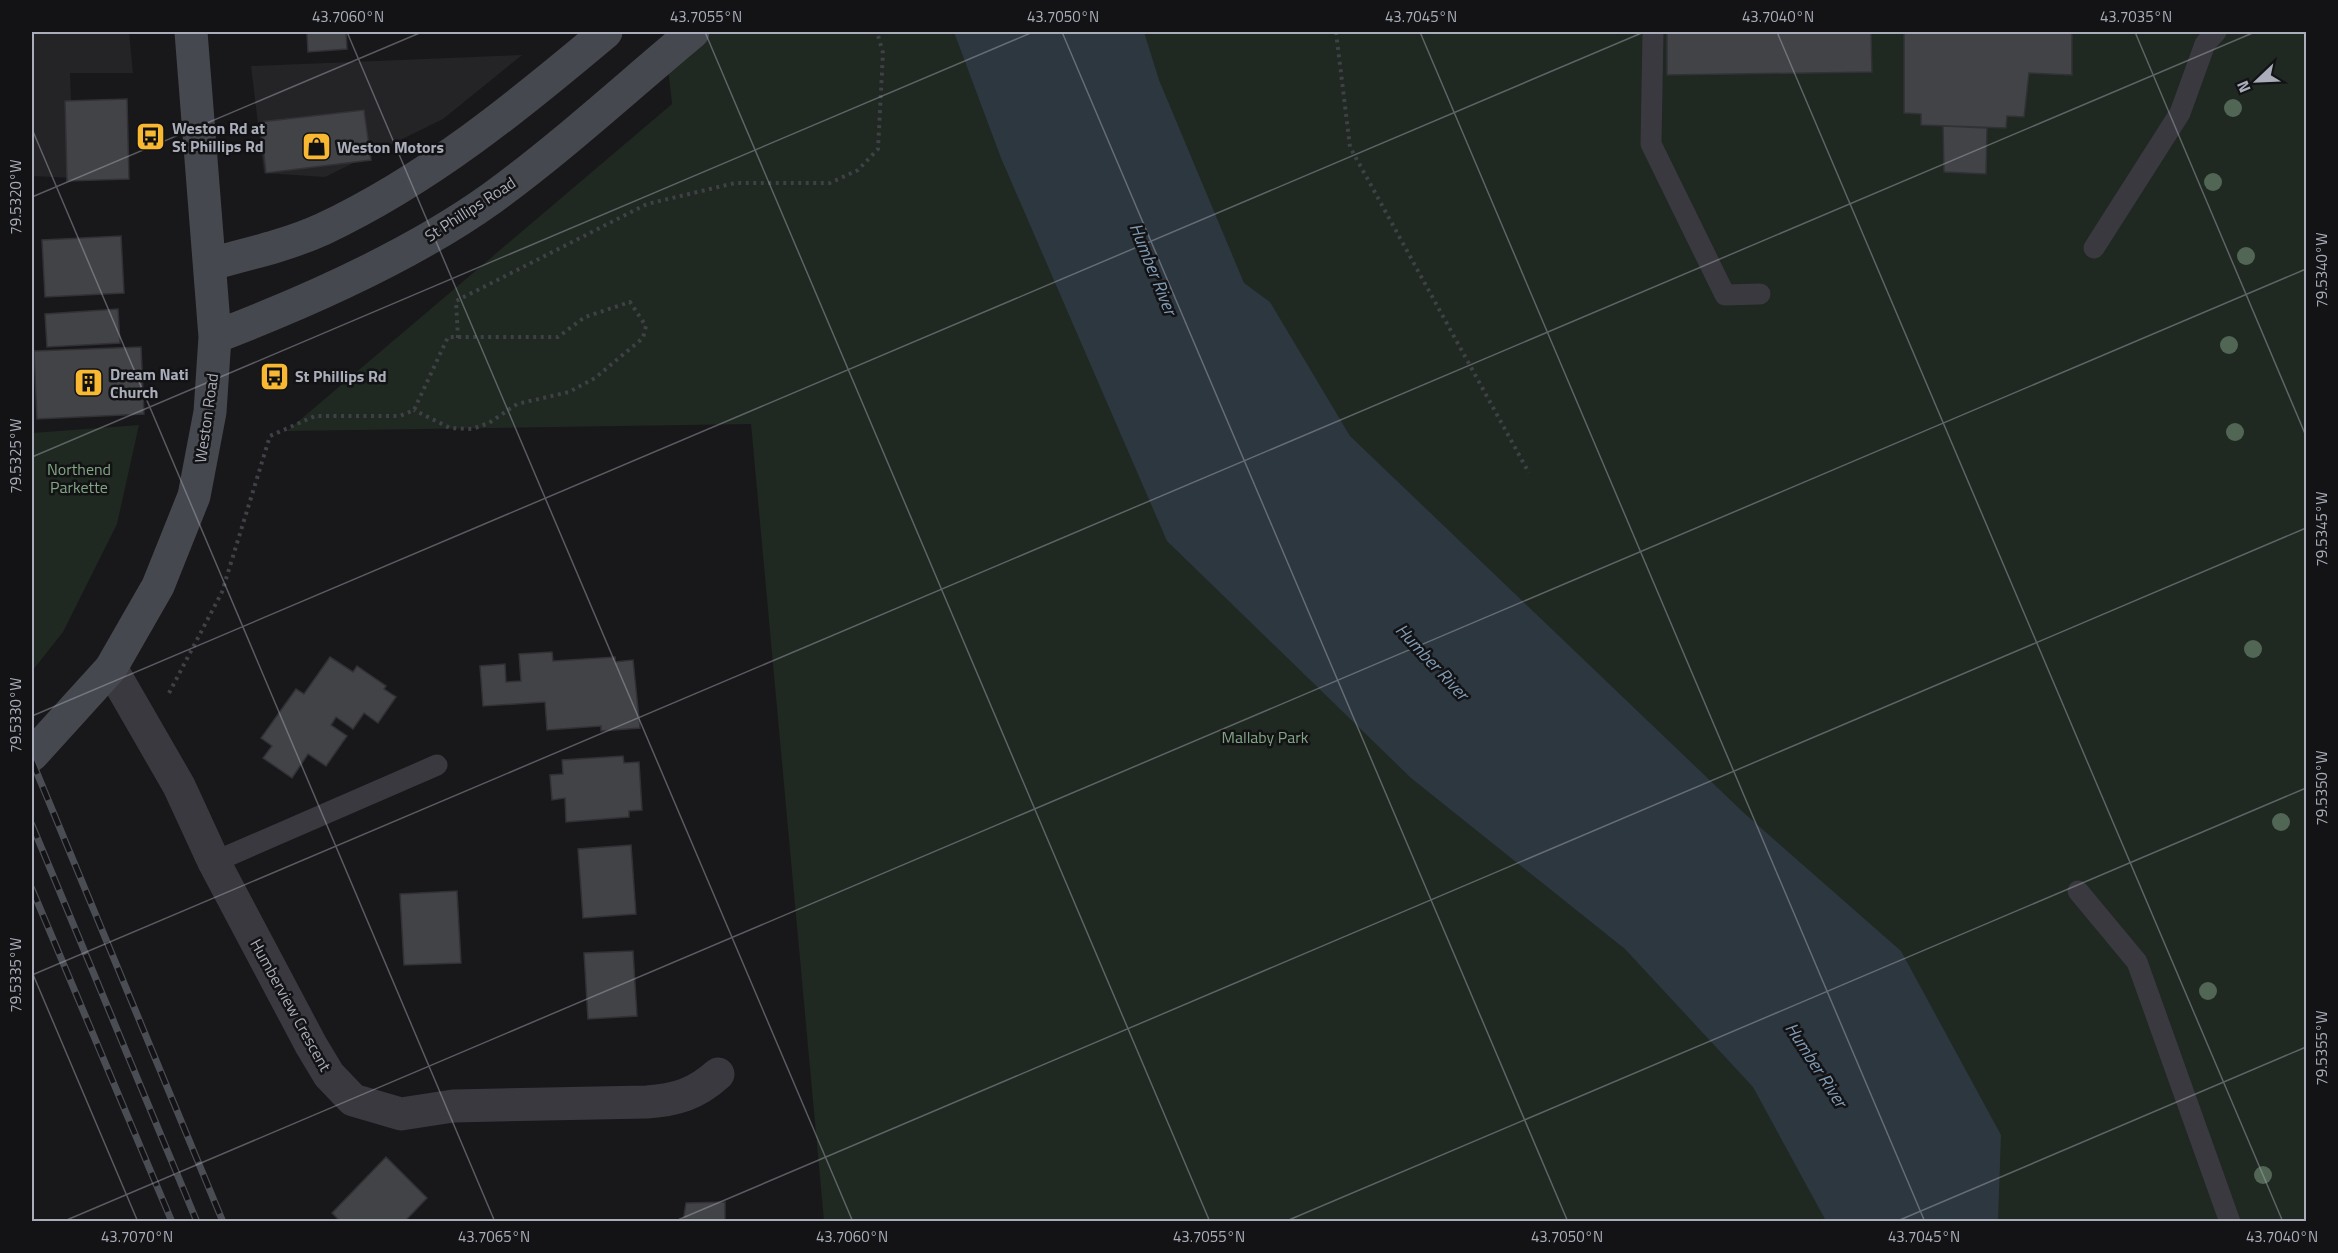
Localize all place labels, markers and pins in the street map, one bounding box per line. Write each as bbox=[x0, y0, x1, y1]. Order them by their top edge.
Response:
place label: Weston Rd at St Phillips Rd bbox=[172, 116, 265, 158]
bus stop icon: Weston Rd at St Phillips Rd bbox=[135, 121, 167, 153]
shop icon: Weston Motors bbox=[300, 131, 332, 163]
place label: Weston Motors bbox=[337, 135, 444, 159]
bus stop icon: St Phillips Rd bbox=[258, 360, 290, 392]
place label: Dream Nati Church bbox=[110, 362, 189, 404]
place label: St Phillips Rd bbox=[295, 364, 387, 388]
building icon: Dream Nati Church bbox=[73, 367, 105, 399]

